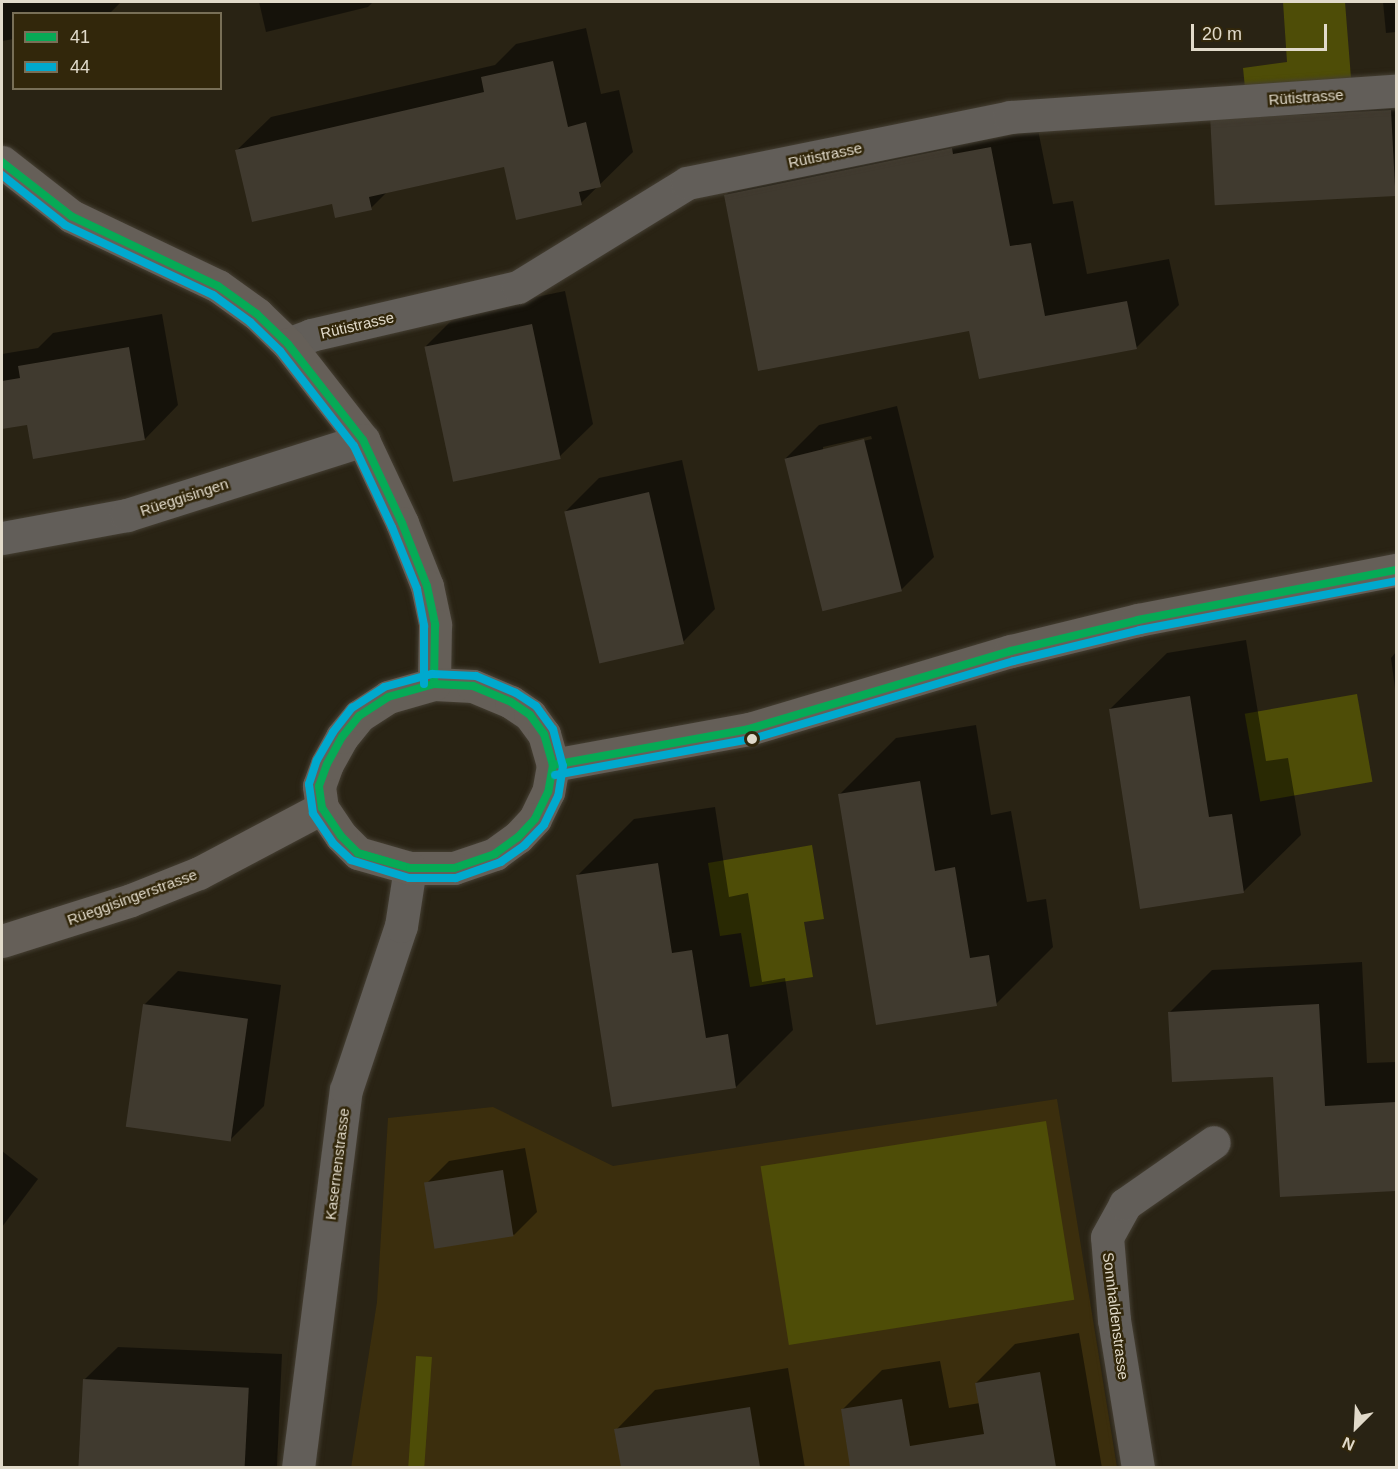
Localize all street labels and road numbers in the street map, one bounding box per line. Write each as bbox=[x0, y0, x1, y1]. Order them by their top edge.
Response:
street label: Rütistrasse bbox=[1268, 85, 1344, 109]
street label: Rütistrasse bbox=[786, 138, 864, 172]
street label: Rütistrasse bbox=[318, 308, 396, 342]
street label: Rüeggisingen bbox=[138, 474, 230, 520]
street label: Rüeggisingerstrasse bbox=[65, 865, 199, 929]
street label: Kasernenstrasse bbox=[321, 1107, 353, 1221]
street label: Sonnhaldenstrasse bbox=[1099, 1251, 1133, 1381]

